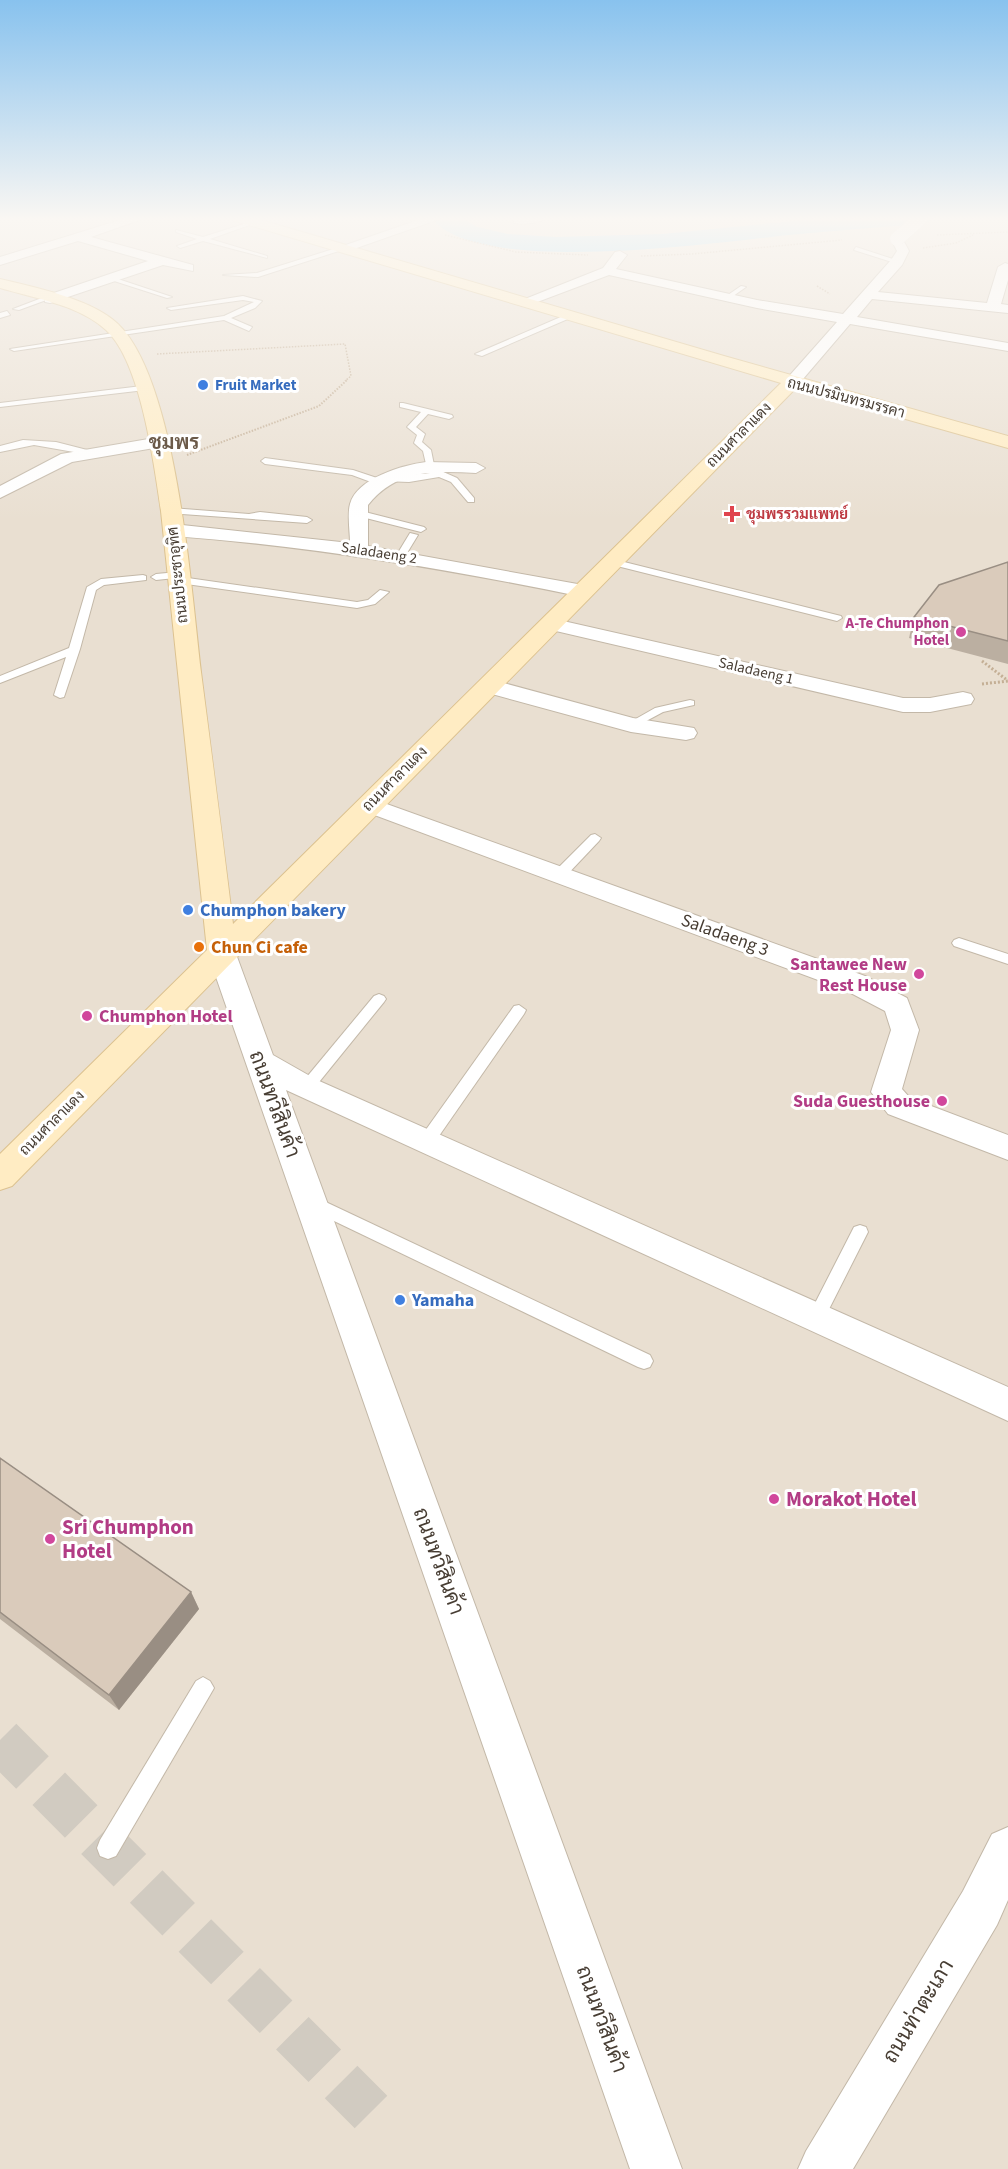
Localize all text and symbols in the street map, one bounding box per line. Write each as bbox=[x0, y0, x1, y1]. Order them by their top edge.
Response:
street label: ถนนปรมินทรมรรคา bbox=[785, 372, 907, 424]
place label: Fruit Market bbox=[215, 375, 297, 396]
marker: Fruit Market bbox=[196, 378, 210, 392]
street label: ถนนศาลาแดง bbox=[702, 398, 776, 472]
district label: ชุมพร bbox=[149, 429, 199, 457]
place label: ชุมพรรวมแพทย์ bbox=[746, 504, 849, 525]
marker: ชุมพรรวมแพทย์ bbox=[723, 505, 741, 523]
street label: ถนนประชาอุทิศ bbox=[162, 526, 194, 624]
street label: Saladaeng 2 bbox=[340, 537, 418, 569]
place label: A-Te Chumphon Hotel bbox=[845, 613, 950, 651]
marker: A-Te Chumphon Hotel bbox=[954, 625, 968, 639]
street label: Saladaeng 1 bbox=[716, 652, 796, 690]
street label: ถนนศาลาแดง bbox=[358, 742, 432, 816]
place label: Chumphon bakery bbox=[200, 898, 346, 923]
marker: Chumphon bakery bbox=[181, 903, 195, 917]
street label: Saladaeng 3 bbox=[678, 908, 772, 962]
place label: Chun Ci cafe bbox=[211, 935, 308, 960]
marker: Chun Ci cafe bbox=[192, 940, 206, 954]
place label: Santawee New Rest House bbox=[790, 952, 907, 998]
marker: Santawee New Rest House bbox=[912, 967, 926, 981]
place label: Chumphon Hotel bbox=[99, 1004, 233, 1029]
marker: Chumphon Hotel bbox=[80, 1009, 94, 1023]
street label: ถนนทวีสินค้า bbox=[242, 1046, 308, 1162]
street label: ถนนศาลาแดง bbox=[15, 1086, 89, 1160]
place label: Suda Guesthouse bbox=[793, 1089, 930, 1114]
marker: Suda Guesthouse bbox=[935, 1094, 949, 1108]
place label: Yamaha bbox=[411, 1288, 474, 1313]
marker: Yamaha bbox=[393, 1293, 407, 1307]
place label: Morakot Hotel bbox=[786, 1484, 917, 1514]
marker: Morakot Hotel bbox=[767, 1492, 781, 1506]
street label: ถนนทวีสินค้า bbox=[406, 1503, 472, 1619]
place label: Sri Chumphon Hotel bbox=[62, 1512, 194, 1566]
marker: Sri Chumphon Hotel bbox=[43, 1532, 57, 1546]
street label: ถนนท่าตะเภา bbox=[875, 1953, 961, 2069]
street label: ถนนทวีสินค้า bbox=[569, 1961, 635, 2077]

